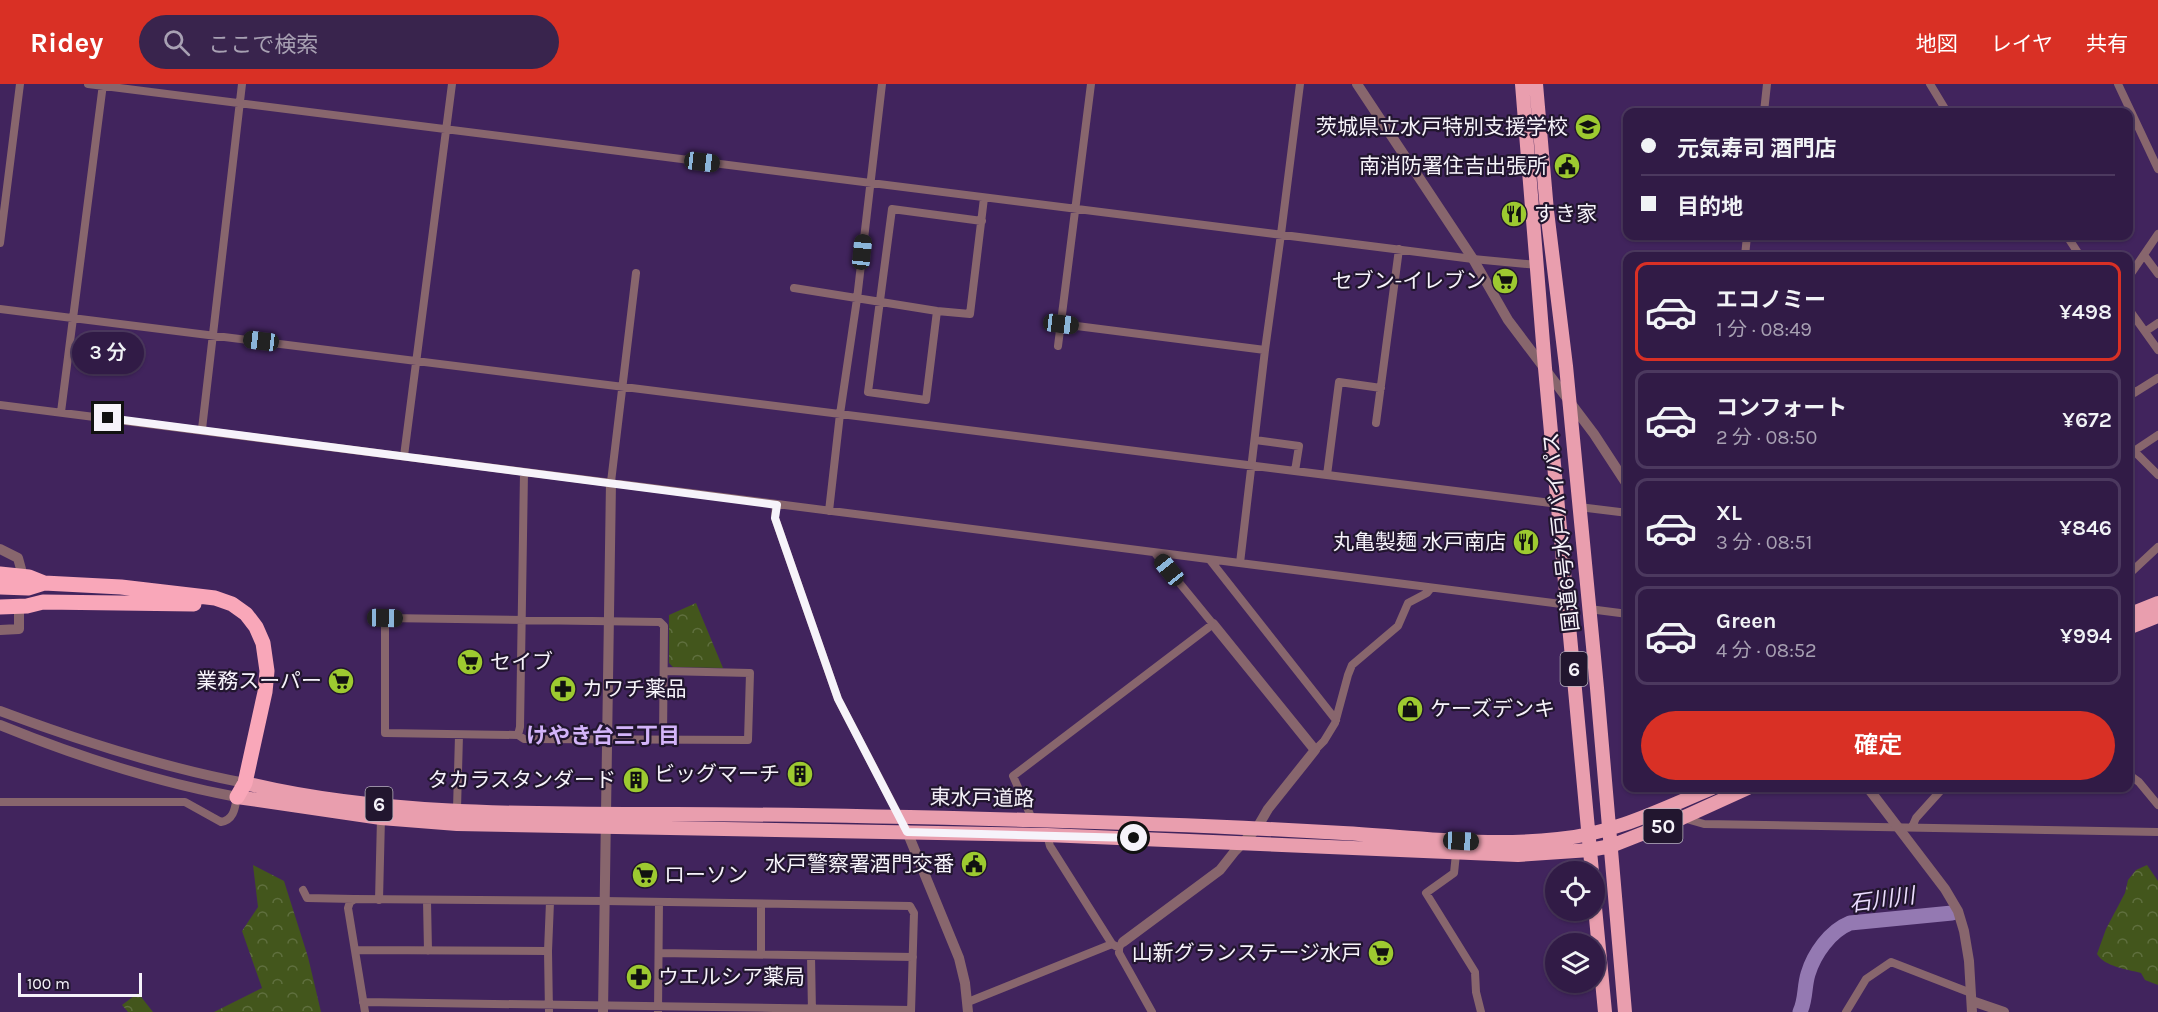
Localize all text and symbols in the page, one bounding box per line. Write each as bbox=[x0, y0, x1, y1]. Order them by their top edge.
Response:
search box bbox=[139, 15, 559, 69]
text: Ridey bbox=[30, 26, 103, 59]
icon: search bbox=[160, 26, 193, 59]
text: ここで検索 bbox=[208, 32, 318, 58]
text: 地図 bbox=[1916, 32, 1958, 56]
text: レイヤ bbox=[1991, 32, 2053, 56]
text: 共有 bbox=[2086, 32, 2128, 56]
school or university icon: 茨城県立水戸特別支援学校 bbox=[1573, 112, 1603, 142]
place label: 茨城県立水戸特別支援学校 bbox=[1316, 115, 1568, 139]
text: 元気寿司 酒門店 bbox=[1677, 136, 1837, 162]
car bbox=[683, 151, 721, 173]
public building icon: 南消防署住吉出張所 bbox=[1552, 151, 1582, 181]
place label: 南消防署住吉出張所 bbox=[1359, 154, 1548, 178]
text: 目的地 bbox=[1677, 194, 1743, 220]
restaurant icon: すき家 bbox=[1499, 199, 1529, 229]
place label: すき家 bbox=[1534, 202, 1597, 226]
car bbox=[851, 233, 873, 271]
supermarket icon: セブン-イレブン bbox=[1490, 266, 1520, 296]
place label: セブン-イレブン bbox=[1332, 269, 1486, 293]
icon: car bbox=[1644, 285, 1698, 339]
text: エコノミー bbox=[1716, 287, 1826, 313]
text: ¥498 bbox=[2059, 299, 2112, 325]
car bbox=[1042, 313, 1080, 335]
text: 1 分 · 08:49 bbox=[1716, 318, 1812, 341]
car bbox=[242, 330, 280, 352]
callout: 3 分 bbox=[72, 331, 144, 373]
text: 3 分 bbox=[89, 341, 127, 364]
icon: car bbox=[1644, 393, 1698, 447]
text: コンフォート bbox=[1716, 395, 1847, 421]
route end bbox=[94, 404, 121, 431]
text: ¥672 bbox=[2062, 407, 2112, 433]
text: 2 分 · 08:50 bbox=[1716, 426, 1817, 449]
street label: 国道6号水戸バイパス bbox=[1539, 431, 1583, 633]
text: XL bbox=[1716, 500, 1742, 526]
icon: car bbox=[1644, 501, 1698, 555]
text: ¥846 bbox=[2059, 515, 2112, 541]
restaurant icon: 丸亀製麺 水戸南店 bbox=[1511, 527, 1541, 557]
place label: 丸亀製麺 水戸南店 bbox=[1333, 530, 1506, 554]
text: 3 分 · 08:51 bbox=[1716, 531, 1812, 554]
car bbox=[1151, 550, 1187, 590]
text: Green bbox=[1716, 608, 1777, 634]
car bbox=[367, 609, 403, 627]
icon: car bbox=[1644, 609, 1698, 663]
text: ¥994 bbox=[2060, 623, 2112, 649]
text: 4 分 · 08:52 bbox=[1716, 639, 1817, 662]
supermarket icon: セイブ bbox=[455, 647, 485, 677]
place label: セイブ bbox=[490, 650, 553, 674]
road number: 6 bbox=[1560, 652, 1588, 686]
supermarket icon: 業務スーパー bbox=[326, 666, 356, 696]
place label: 業務スーパー bbox=[196, 669, 322, 693]
pharmacy icon: カワチ薬品 bbox=[548, 674, 578, 704]
place label: カワチ薬品 bbox=[582, 677, 687, 701]
shop icon: ケーズデンキ bbox=[1395, 694, 1425, 724]
place label: ケーズデンキ bbox=[1430, 697, 1555, 721]
button: 確定 bbox=[1641, 711, 2115, 780]
district label: けやき台三丁目 bbox=[526, 723, 680, 749]
building icon: ビッグマーチ bbox=[785, 759, 815, 789]
place label: ビッグマーチ bbox=[654, 762, 780, 786]
building icon: タカラスタンダード bbox=[621, 765, 651, 795]
place label: タカラスタンダード bbox=[427, 768, 616, 792]
street label: 東水戸道路 bbox=[929, 785, 1035, 811]
road number: 6 bbox=[366, 787, 392, 821]
road number: 50 bbox=[1644, 809, 1682, 843]
route start bbox=[1120, 824, 1147, 851]
car bbox=[1443, 831, 1479, 851]
public building icon: 水戸警察署酒門交番 bbox=[959, 849, 989, 879]
place label: 水戸警察署酒門交番 bbox=[765, 852, 954, 876]
supermarket icon: ローソン bbox=[630, 860, 660, 890]
map controls bbox=[1545, 861, 1605, 993]
button: locate bbox=[1545, 861, 1605, 921]
place label: ローソン bbox=[664, 863, 748, 887]
water label: 石川川 bbox=[1848, 882, 1918, 917]
button: layers bbox=[1545, 933, 1605, 993]
supermarket icon: 山新グランステージ水戸 bbox=[1366, 938, 1396, 968]
place label: 山新グランステージ水戸 bbox=[1132, 941, 1362, 965]
pharmacy icon: ウエルシア薬局 bbox=[624, 962, 654, 992]
place label: ウエルシア薬局 bbox=[658, 965, 805, 989]
scale bar bbox=[18, 970, 142, 998]
text: 100 m bbox=[27, 974, 70, 993]

